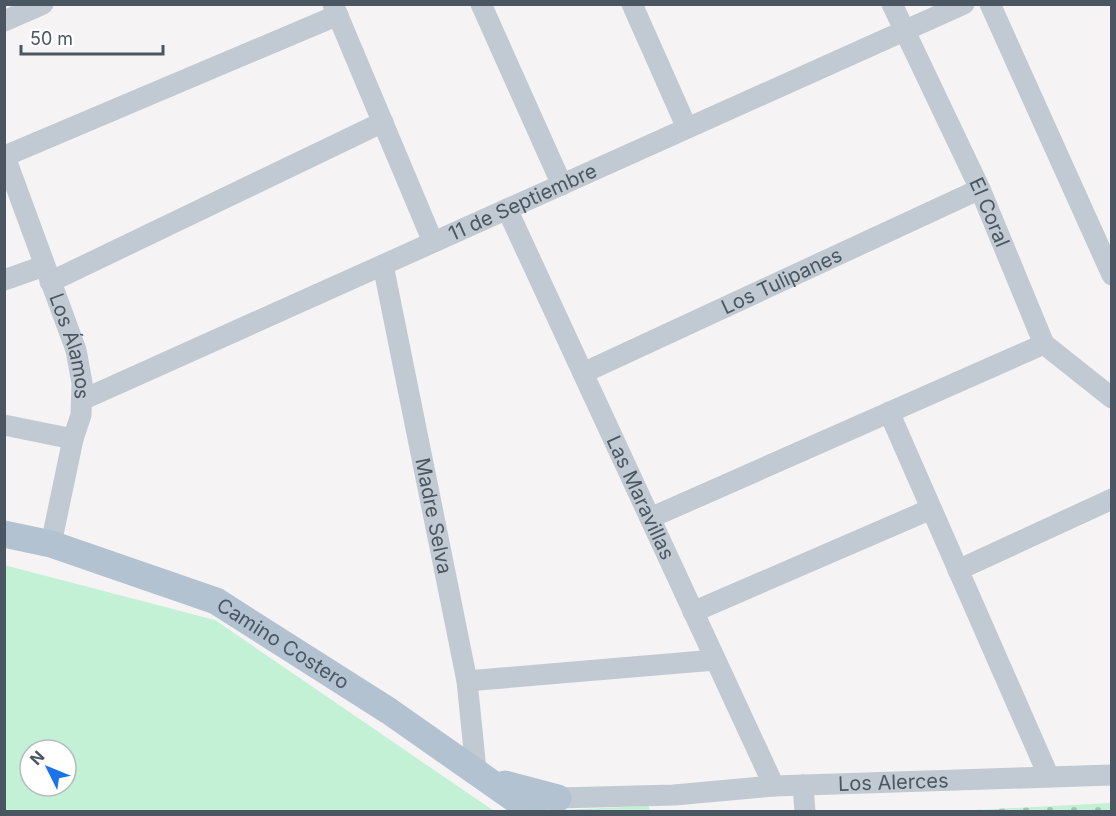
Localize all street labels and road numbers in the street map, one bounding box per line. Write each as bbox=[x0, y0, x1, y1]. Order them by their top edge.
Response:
street label: 11 de Septiembre bbox=[445, 158, 600, 246]
street label: El Coral bbox=[964, 174, 1015, 250]
street label: Los Tulipanes bbox=[718, 243, 846, 319]
street label: Los Álamos bbox=[44, 290, 95, 400]
street label: Las Maravillas bbox=[601, 432, 680, 563]
street label: Madre Selva bbox=[410, 456, 457, 576]
street label: Camino Costero bbox=[212, 593, 354, 695]
street label: Los Alerces bbox=[838, 768, 949, 796]

